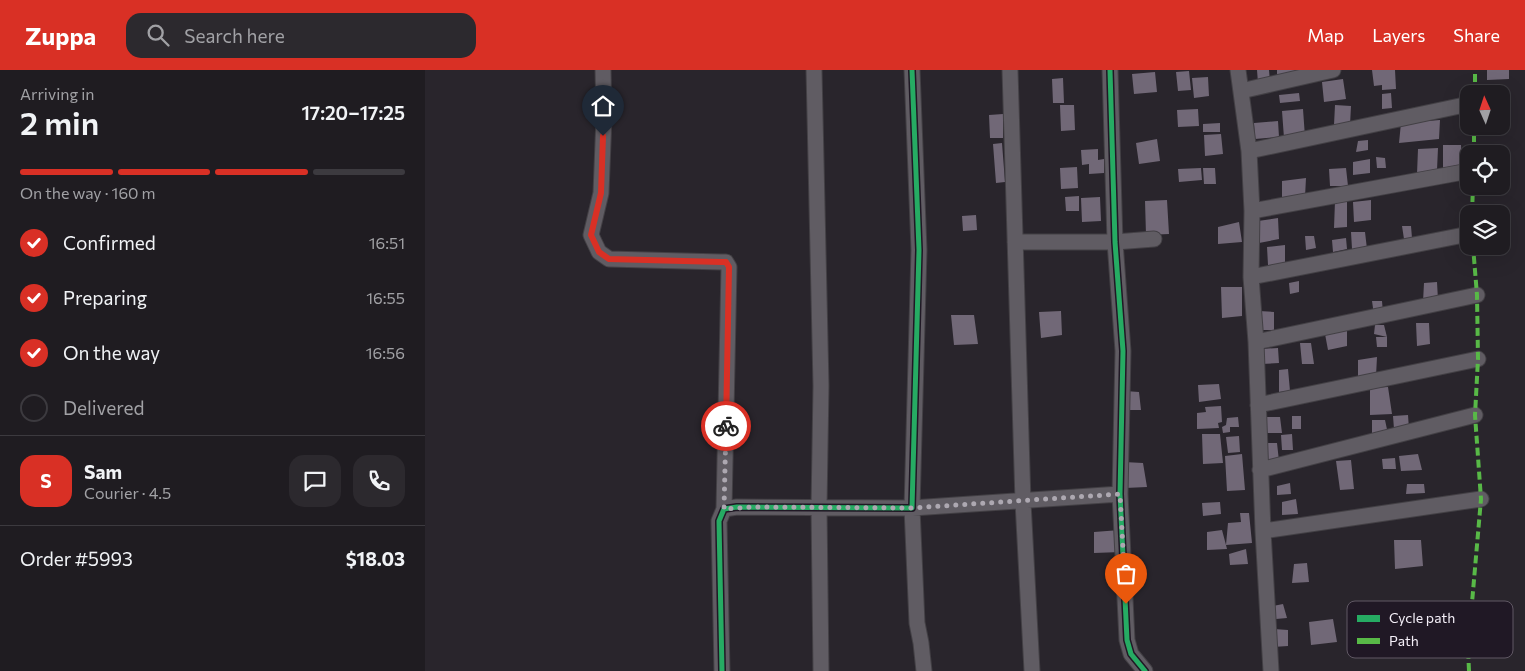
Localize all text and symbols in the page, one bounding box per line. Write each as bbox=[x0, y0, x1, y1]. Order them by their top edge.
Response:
search box bbox=[126, 13, 476, 58]
text: Zuppa bbox=[25, 21, 96, 50]
icon: search bbox=[144, 21, 172, 49]
text: Search here bbox=[184, 24, 285, 47]
text: Map bbox=[1307, 24, 1344, 46]
text: Layers bbox=[1372, 24, 1425, 46]
text: Share bbox=[1453, 24, 1500, 46]
text: Arriving in bbox=[20, 84, 94, 103]
pin bbox=[582, 85, 624, 136]
north arrow bbox=[1460, 85, 1510, 135]
map controls bbox=[1460, 85, 1510, 255]
icon: home bbox=[589, 92, 617, 120]
text: 17:20–17:25 bbox=[301, 101, 405, 124]
text: 2 min bbox=[20, 102, 99, 142]
button: locate bbox=[1460, 145, 1510, 195]
text: On the way · 160 m bbox=[20, 183, 156, 202]
button: layers bbox=[1460, 205, 1510, 255]
icon: check bbox=[20, 229, 48, 257]
text: Confirmed bbox=[63, 231, 156, 254]
text: 16:51 bbox=[369, 233, 405, 252]
icon: check bbox=[20, 284, 48, 312]
text: Preparing bbox=[63, 286, 147, 309]
text: 16:55 bbox=[366, 288, 405, 307]
icon: check bbox=[20, 339, 48, 367]
text: On the way bbox=[63, 341, 160, 364]
text: 16:56 bbox=[366, 343, 405, 362]
text: Delivered bbox=[63, 396, 144, 419]
courier bbox=[701, 401, 751, 451]
icon: bike bbox=[712, 412, 740, 440]
button: chat bbox=[289, 455, 341, 507]
button: phone bbox=[353, 455, 405, 507]
text: Sam bbox=[84, 460, 122, 483]
text: S bbox=[40, 469, 52, 492]
text: Courier · 4.5 bbox=[84, 483, 171, 502]
text: Order #5993 bbox=[20, 547, 133, 570]
text: $18.03 bbox=[346, 547, 405, 570]
pin bbox=[1105, 553, 1147, 604]
icon: bag bbox=[1112, 560, 1140, 588]
legend bbox=[1347, 601, 1513, 658]
text: Cycle path bbox=[1389, 609, 1455, 626]
text: Path bbox=[1389, 632, 1419, 649]

